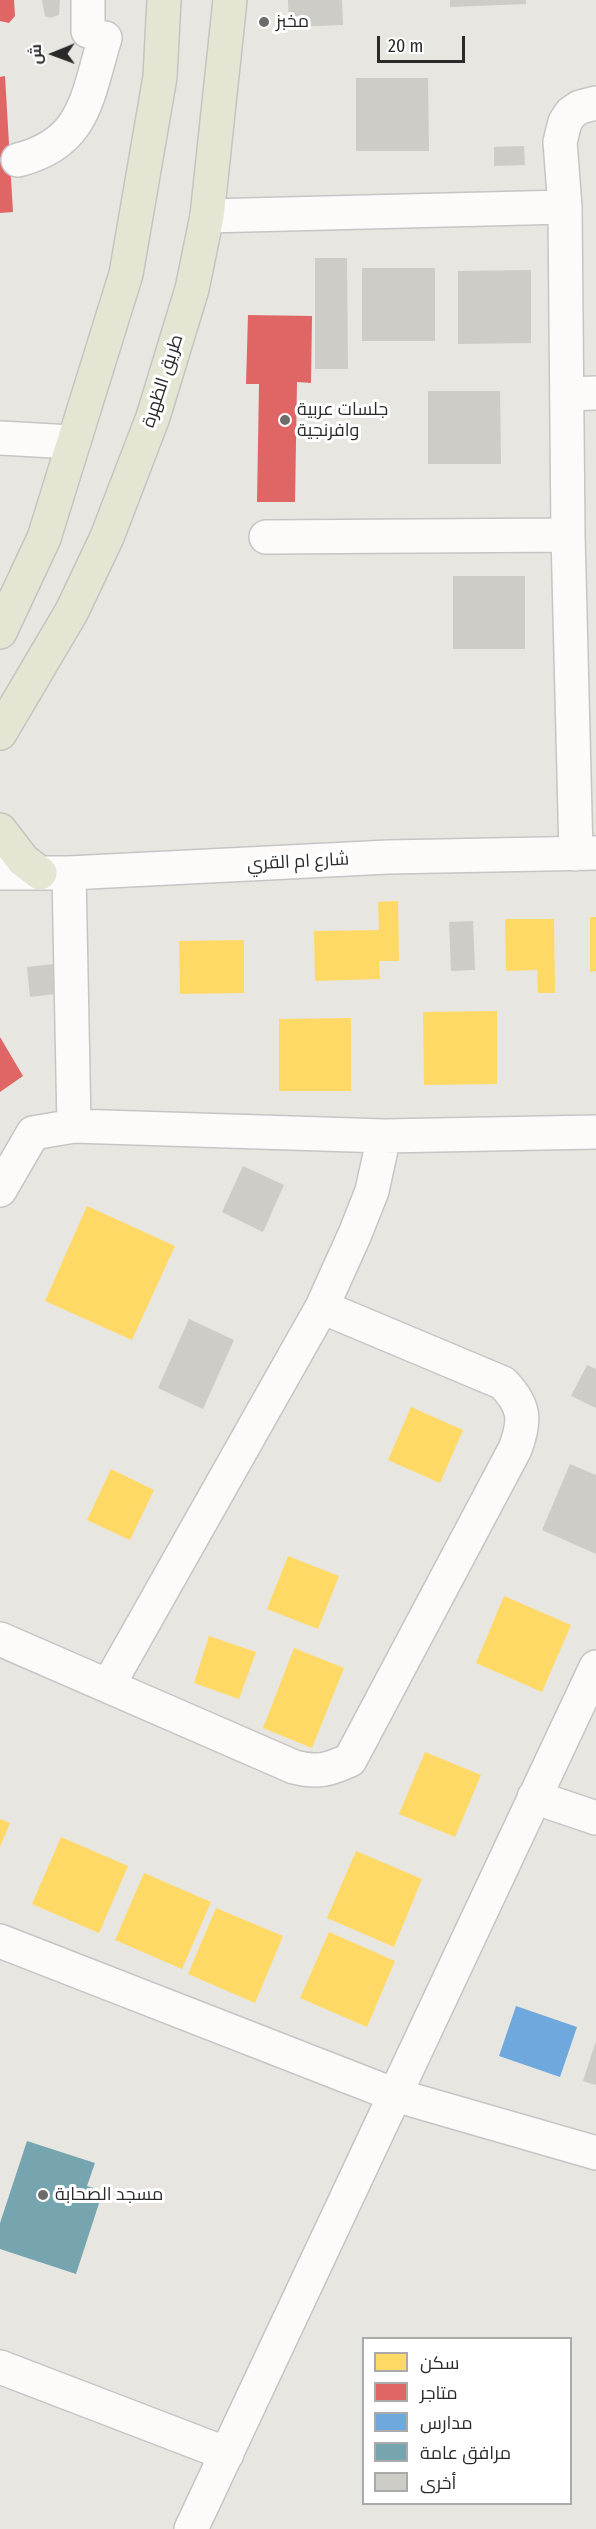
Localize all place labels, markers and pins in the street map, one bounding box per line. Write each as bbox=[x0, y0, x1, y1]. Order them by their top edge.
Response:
place label: مخبز bbox=[276, 11, 309, 33]
marker: مخبز bbox=[257, 15, 271, 29]
place label: جلسات عربية وافرنجية bbox=[297, 399, 388, 442]
marker: جلسات عربية وافرنجية bbox=[278, 413, 292, 427]
place label: مسجد الصحابة bbox=[55, 2184, 163, 2206]
marker: مسجد الصحابة bbox=[36, 2188, 50, 2202]

